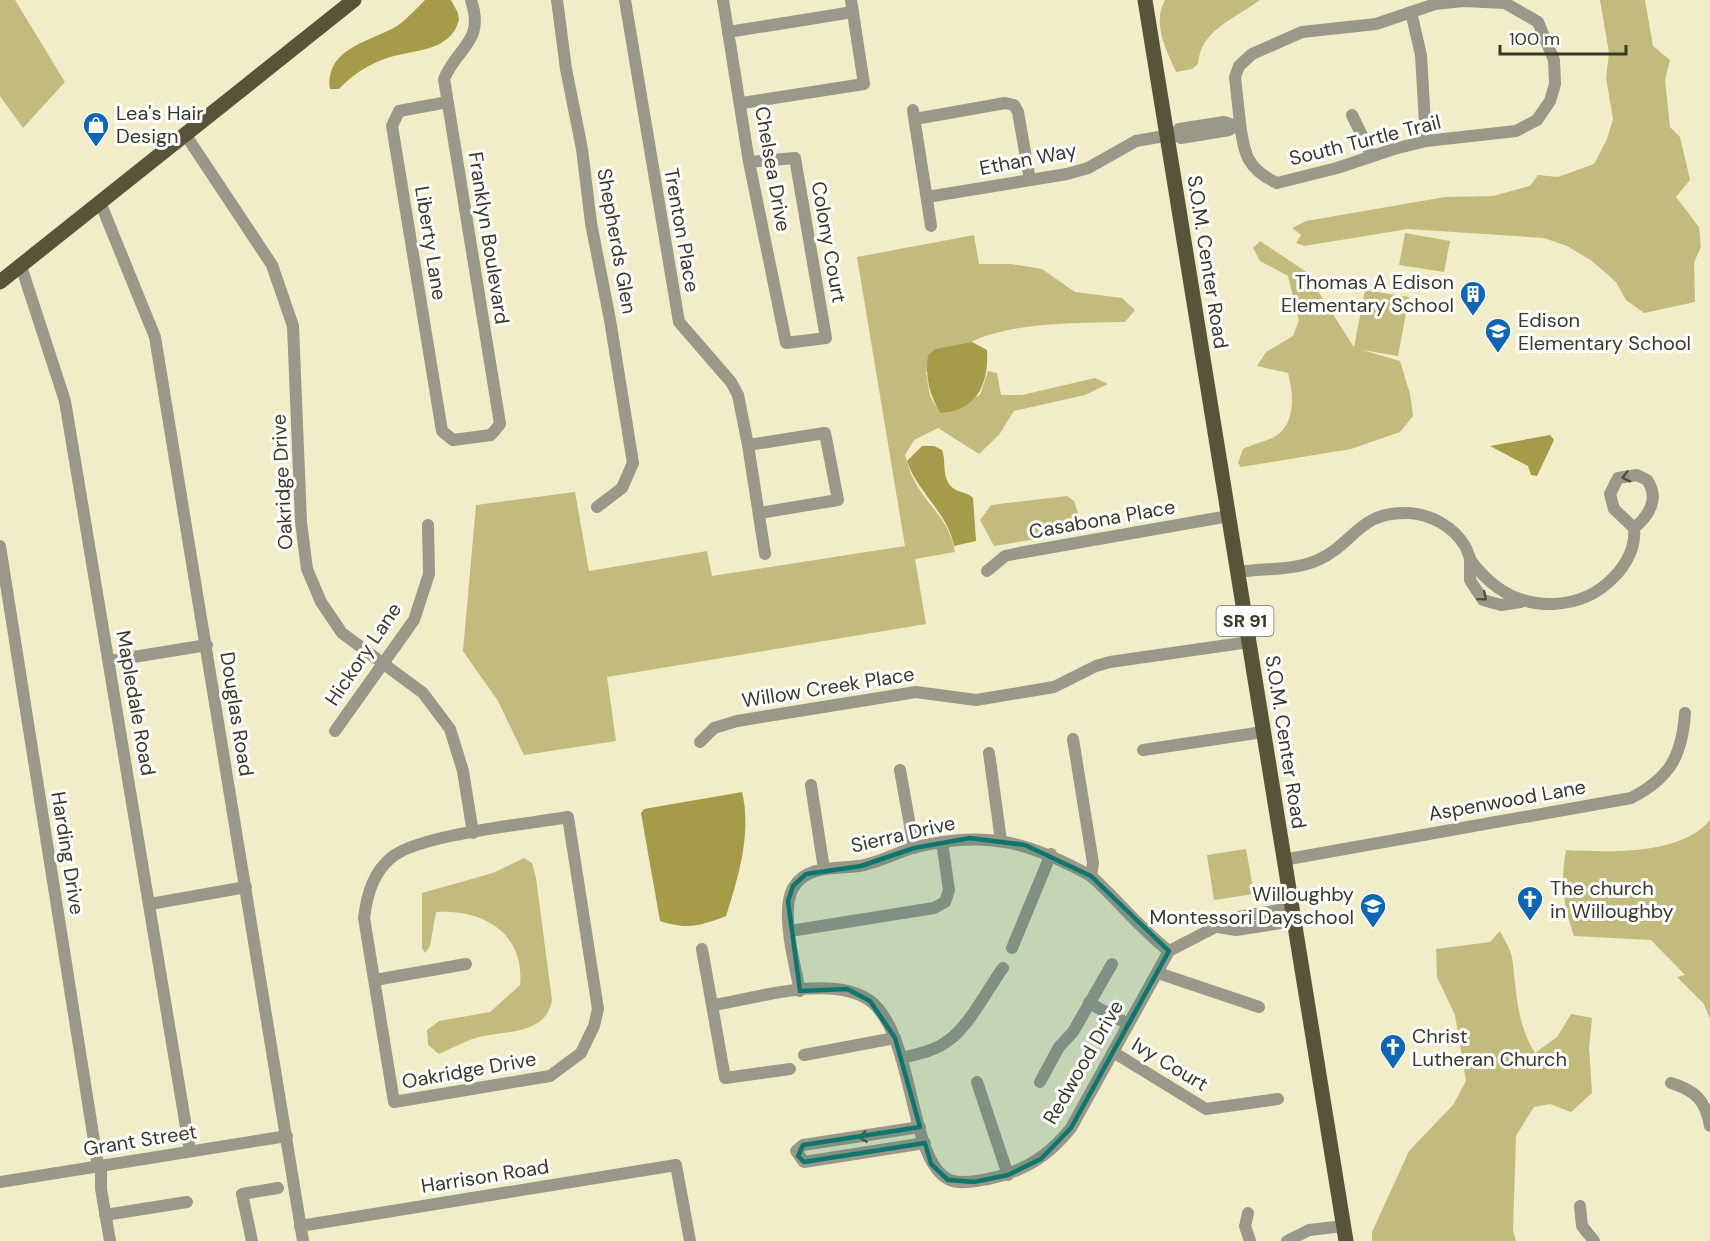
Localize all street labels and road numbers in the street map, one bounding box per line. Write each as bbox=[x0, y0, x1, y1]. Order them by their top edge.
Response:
street label: Chelsea Drive bbox=[749, 104, 797, 234]
street label: South Turtle Trail bbox=[1287, 109, 1443, 171]
street label: Ethan Way bbox=[977, 137, 1079, 181]
street label: Franklyn Boulevard bbox=[463, 150, 515, 326]
street label: Shepherds Glen bbox=[591, 166, 643, 316]
street label: Trenton Place bbox=[658, 166, 706, 294]
street label: S.O.M. Center Road bbox=[1181, 173, 1235, 351]
street label: Colony Court bbox=[806, 179, 853, 305]
street label: Liberty Lane bbox=[409, 184, 453, 302]
street label: Oakridge Drive bbox=[265, 413, 299, 551]
street label: Casabona Place bbox=[1027, 493, 1177, 545]
street label: Hickory Lane bbox=[319, 597, 407, 711]
road number: SR 91 bbox=[1216, 606, 1274, 636]
street label: Mapledale Road bbox=[110, 628, 162, 778]
street label: Douglas Road bbox=[214, 650, 260, 778]
street label: S.O.M. Center Road bbox=[1259, 653, 1313, 831]
street label: Willow Creek Place bbox=[740, 661, 916, 713]
street label: Aspenwood Lane bbox=[1426, 773, 1588, 827]
street label: Harding Drive bbox=[45, 790, 91, 916]
street label: Sierra Drive bbox=[848, 809, 958, 859]
street label: Redwood Drive bbox=[1037, 995, 1129, 1129]
street label: Ivy Court bbox=[1127, 1031, 1213, 1097]
street label: Oakridge Drive bbox=[400, 1045, 538, 1095]
street label: Grant Street bbox=[81, 1118, 199, 1162]
street label: Harrison Road bbox=[419, 1153, 551, 1199]

